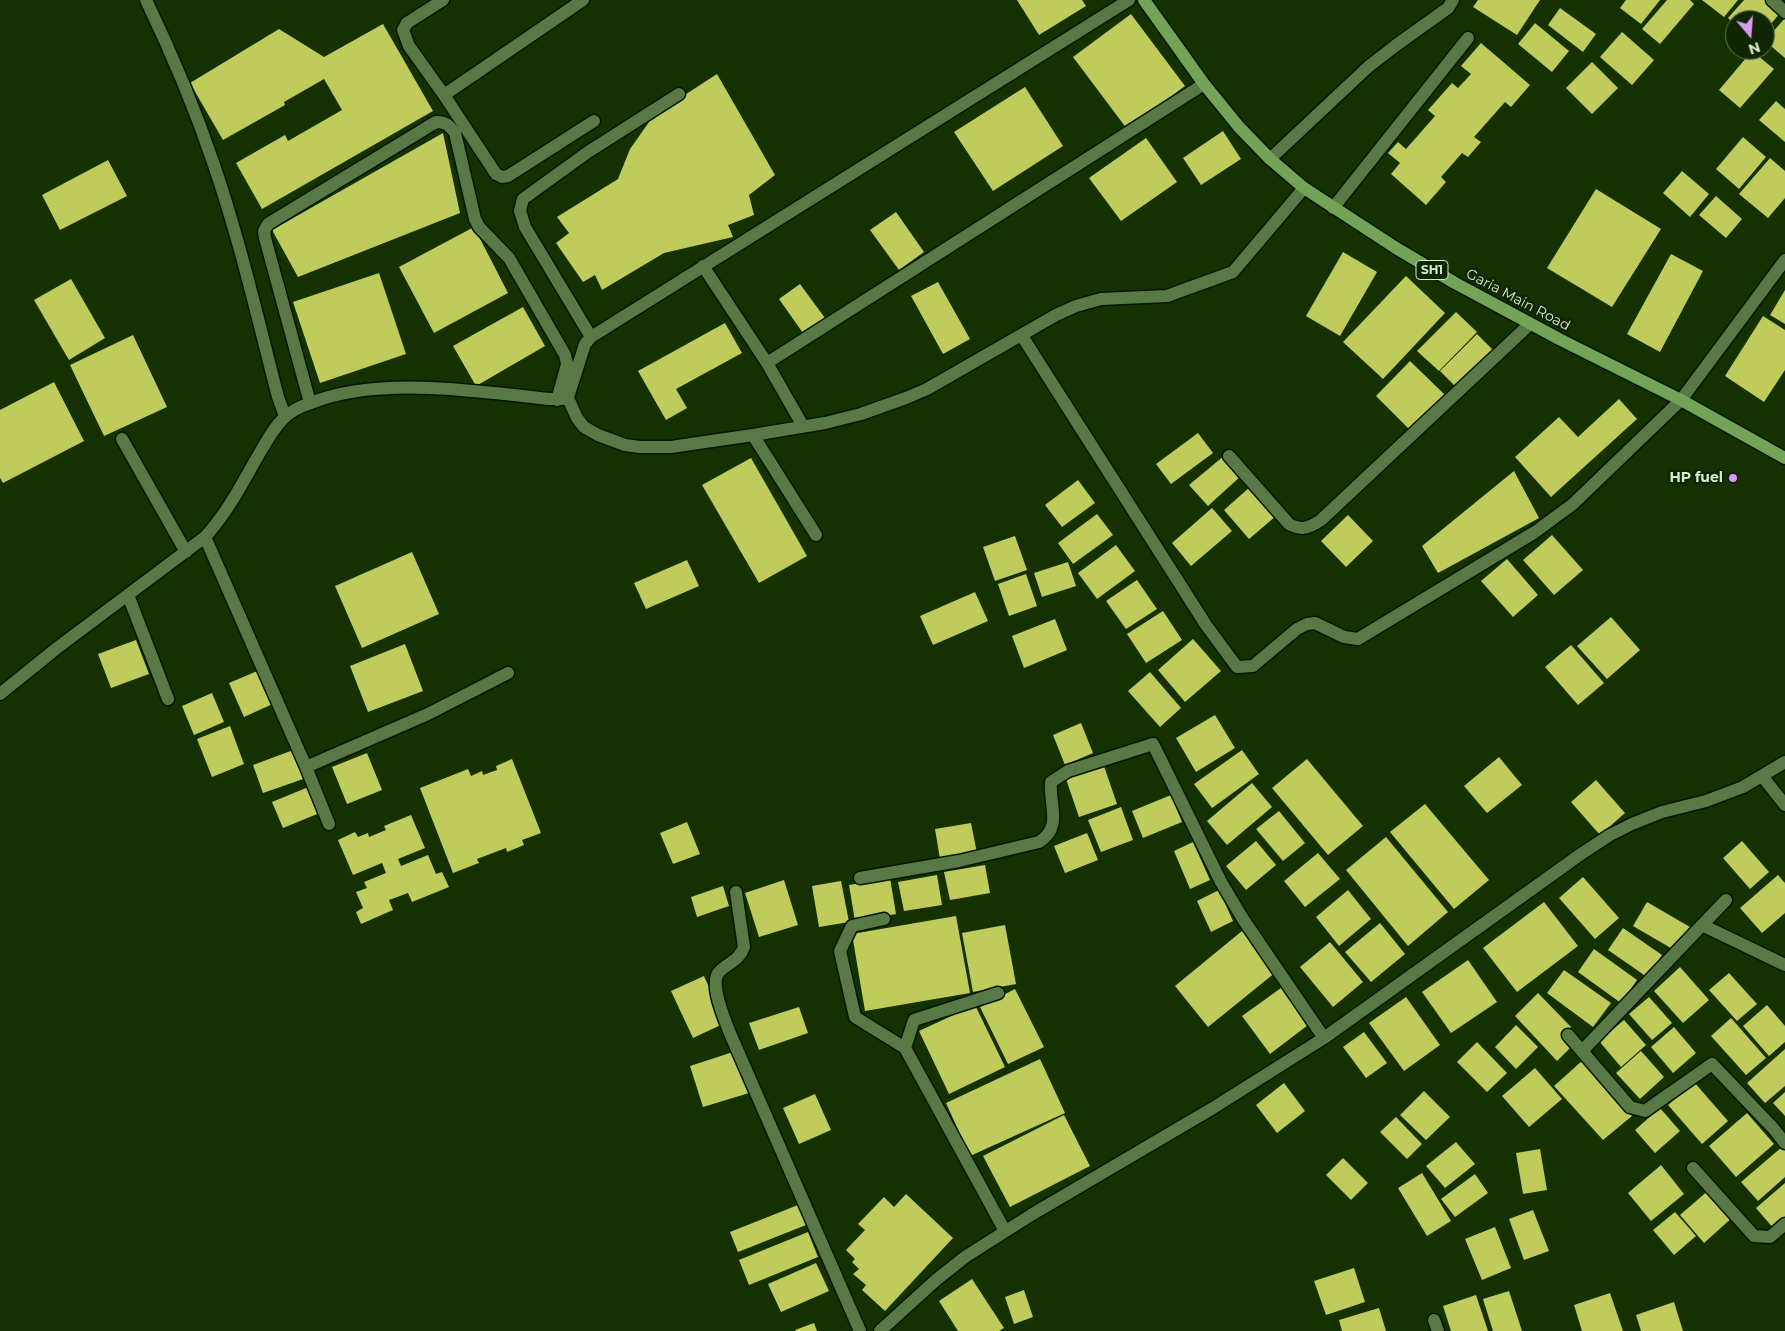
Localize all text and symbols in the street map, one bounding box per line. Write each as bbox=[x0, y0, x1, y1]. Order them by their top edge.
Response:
north arrow bbox=[1725, 10, 1775, 60]
text: N bbox=[1746, 38, 1762, 59]
road number: SH1 bbox=[1416, 260, 1448, 280]
street label: Garia Main Road bbox=[1463, 265, 1573, 335]
place label: HP fuel bbox=[1669, 470, 1723, 486]
marker: HP fuel bbox=[1727, 472, 1739, 484]

